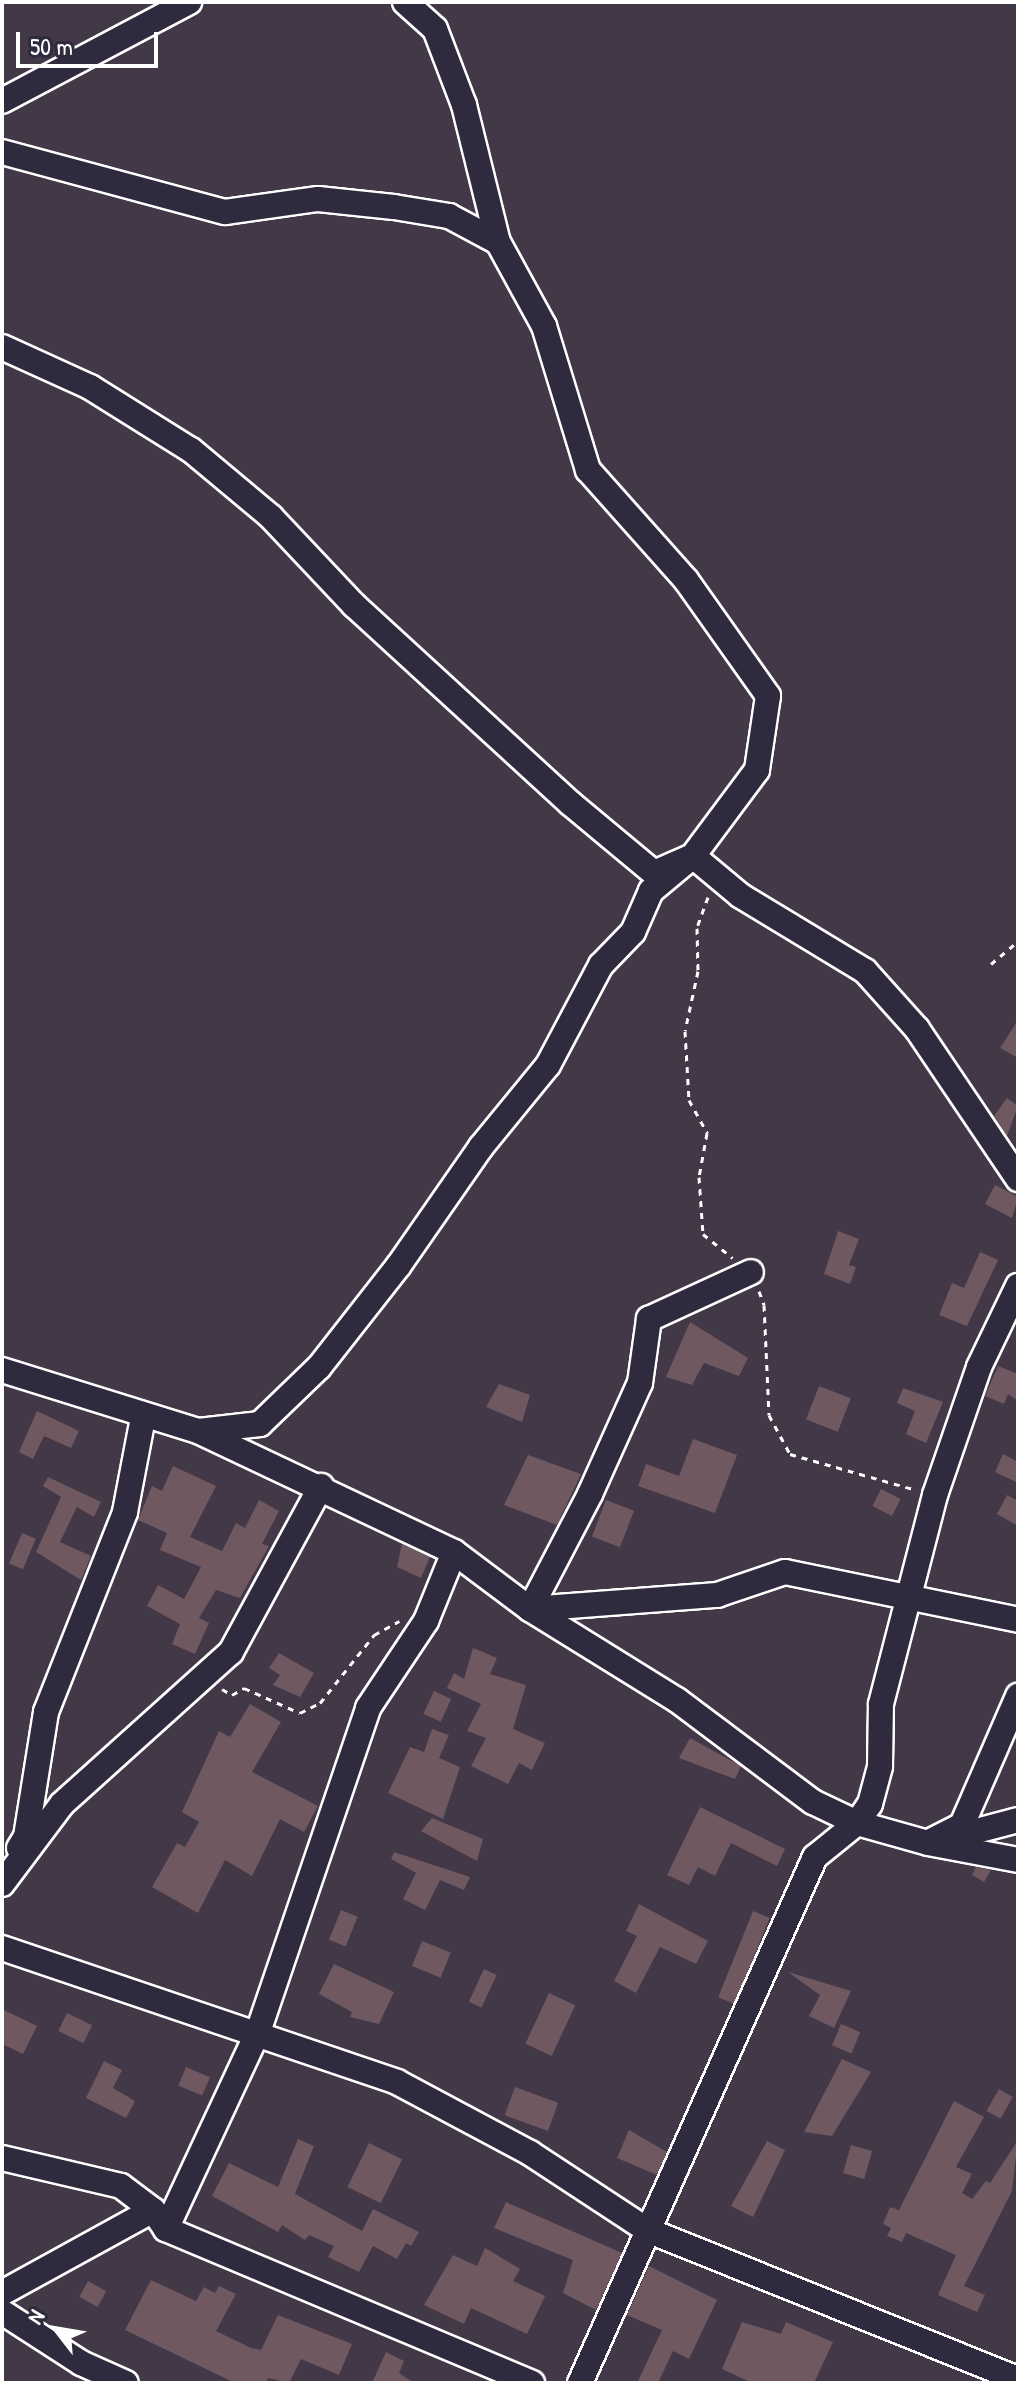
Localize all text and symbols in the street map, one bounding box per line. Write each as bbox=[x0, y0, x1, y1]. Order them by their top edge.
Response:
scale bar bbox=[20, 16, 162, 66]
text: 50 m bbox=[30, 30, 73, 62]
north arrow bbox=[16, 2289, 96, 2369]
text: N bbox=[20, 2304, 51, 2329]

